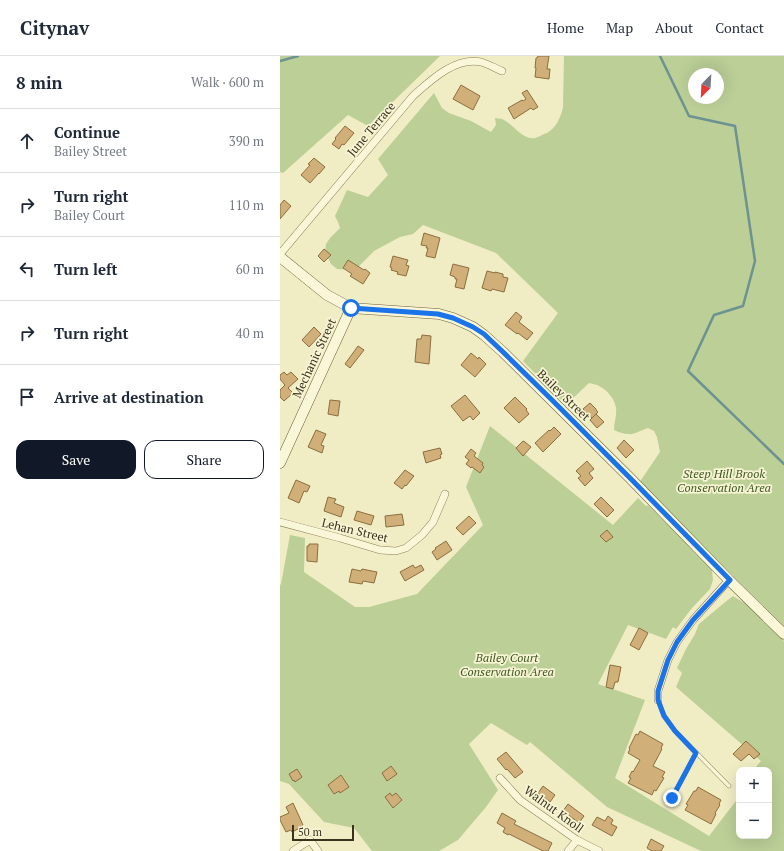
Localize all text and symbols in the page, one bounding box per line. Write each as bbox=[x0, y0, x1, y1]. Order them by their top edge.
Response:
text: Citynav bbox=[20, 15, 89, 40]
text: Home bbox=[547, 18, 584, 37]
text: Map bbox=[606, 18, 633, 37]
text: About bbox=[655, 18, 693, 37]
text: Contact bbox=[715, 18, 764, 37]
north arrow bbox=[688, 68, 724, 104]
text: 8 min bbox=[16, 71, 63, 94]
text: Walk · 600 m bbox=[191, 73, 264, 91]
street label: June Terrace bbox=[344, 99, 398, 159]
text: Continue bbox=[54, 122, 120, 142]
icon: ahead bbox=[16, 130, 38, 152]
text: 390 m bbox=[229, 132, 264, 150]
text: Bailey Street bbox=[54, 142, 127, 160]
text: Turn right bbox=[54, 186, 129, 206]
icon: right bbox=[16, 194, 38, 216]
text: 110 m bbox=[229, 196, 264, 214]
text: Bailey Court bbox=[54, 206, 125, 224]
icon: left bbox=[16, 258, 38, 280]
text: Turn left bbox=[54, 259, 118, 279]
text: 60 m bbox=[236, 260, 264, 278]
route start bbox=[342, 299, 360, 317]
street label: Mechanic Street bbox=[289, 315, 339, 400]
icon: right bbox=[16, 322, 38, 344]
text: Turn right bbox=[54, 323, 129, 343]
text: 40 m bbox=[236, 324, 264, 342]
street label: Bailey Street bbox=[535, 366, 594, 424]
icon: arrive bbox=[16, 386, 38, 408]
text: Arrive at destination bbox=[54, 387, 204, 407]
button: Save bbox=[16, 440, 136, 479]
button: Share bbox=[144, 440, 264, 479]
park label: Steep Hill Brook Conservation Area bbox=[677, 466, 771, 495]
street label: Lehan Street bbox=[320, 515, 390, 546]
park label: Bailey Court Conservation Area bbox=[460, 650, 554, 679]
map controls bbox=[736, 767, 772, 839]
button: + bbox=[736, 767, 772, 803]
street label: Walnut Knoll bbox=[521, 782, 587, 836]
route end bbox=[663, 789, 681, 807]
button: − bbox=[736, 803, 772, 839]
scale bar bbox=[292, 823, 354, 842]
text: 50 m bbox=[298, 825, 322, 839]

